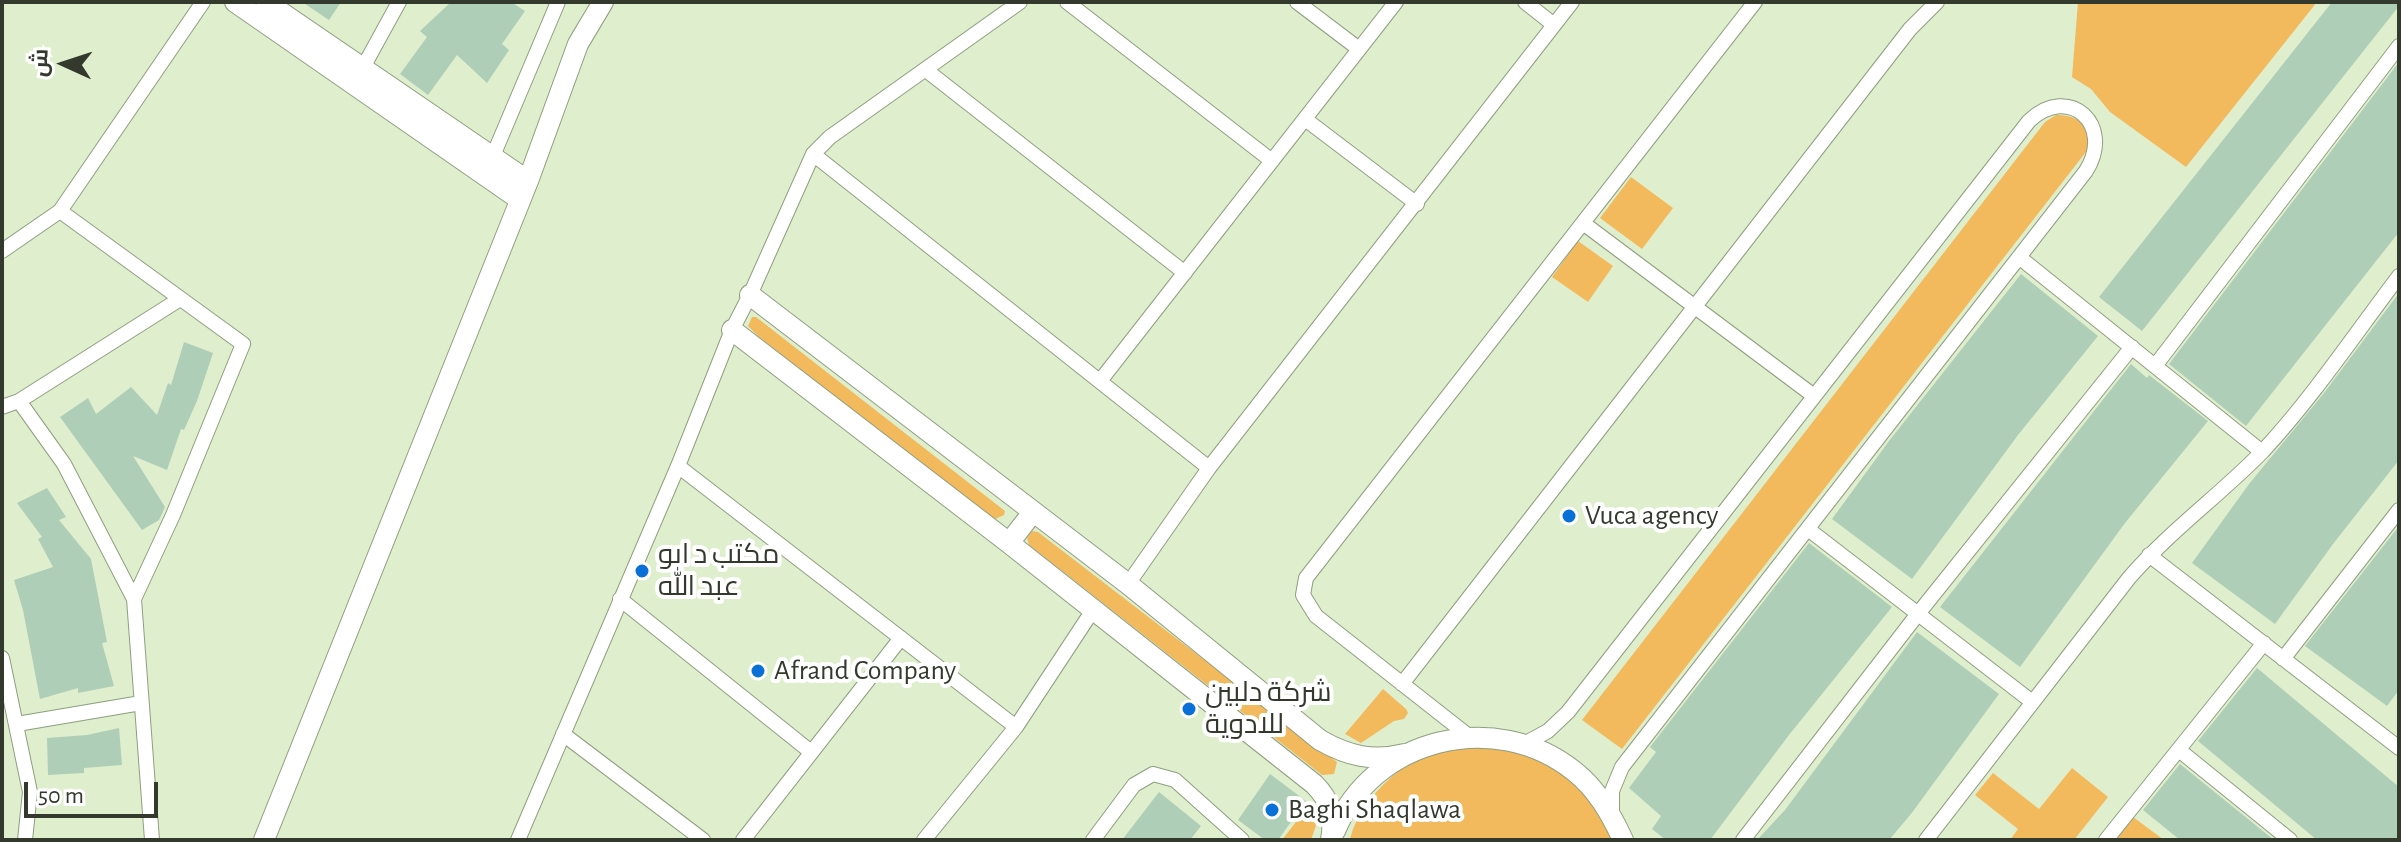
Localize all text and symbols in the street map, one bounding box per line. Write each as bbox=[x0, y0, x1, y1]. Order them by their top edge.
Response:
north arrow bbox=[24, 24, 104, 104]
text: ش bbox=[28, 48, 52, 77]
place label: Vuca agency bbox=[1585, 499, 1718, 533]
marker: Vuca agency bbox=[1560, 507, 1578, 525]
place label: مكتب د ابو عبد الله bbox=[658, 538, 779, 604]
marker: مكتب د ابو عبد الله bbox=[633, 562, 651, 580]
place label: Afrand Company bbox=[774, 654, 956, 688]
marker: Afrand Company bbox=[749, 662, 767, 680]
place label: شركة دلبين للادوية bbox=[1205, 676, 1332, 742]
marker: شركة دلبين للادوية bbox=[1180, 700, 1198, 718]
scale bar bbox=[28, 766, 162, 816]
text: 50 m bbox=[38, 784, 84, 808]
place label: Baghi Shaqlawa bbox=[1288, 793, 1461, 827]
marker: Baghi Shaqlawa bbox=[1263, 801, 1281, 819]

